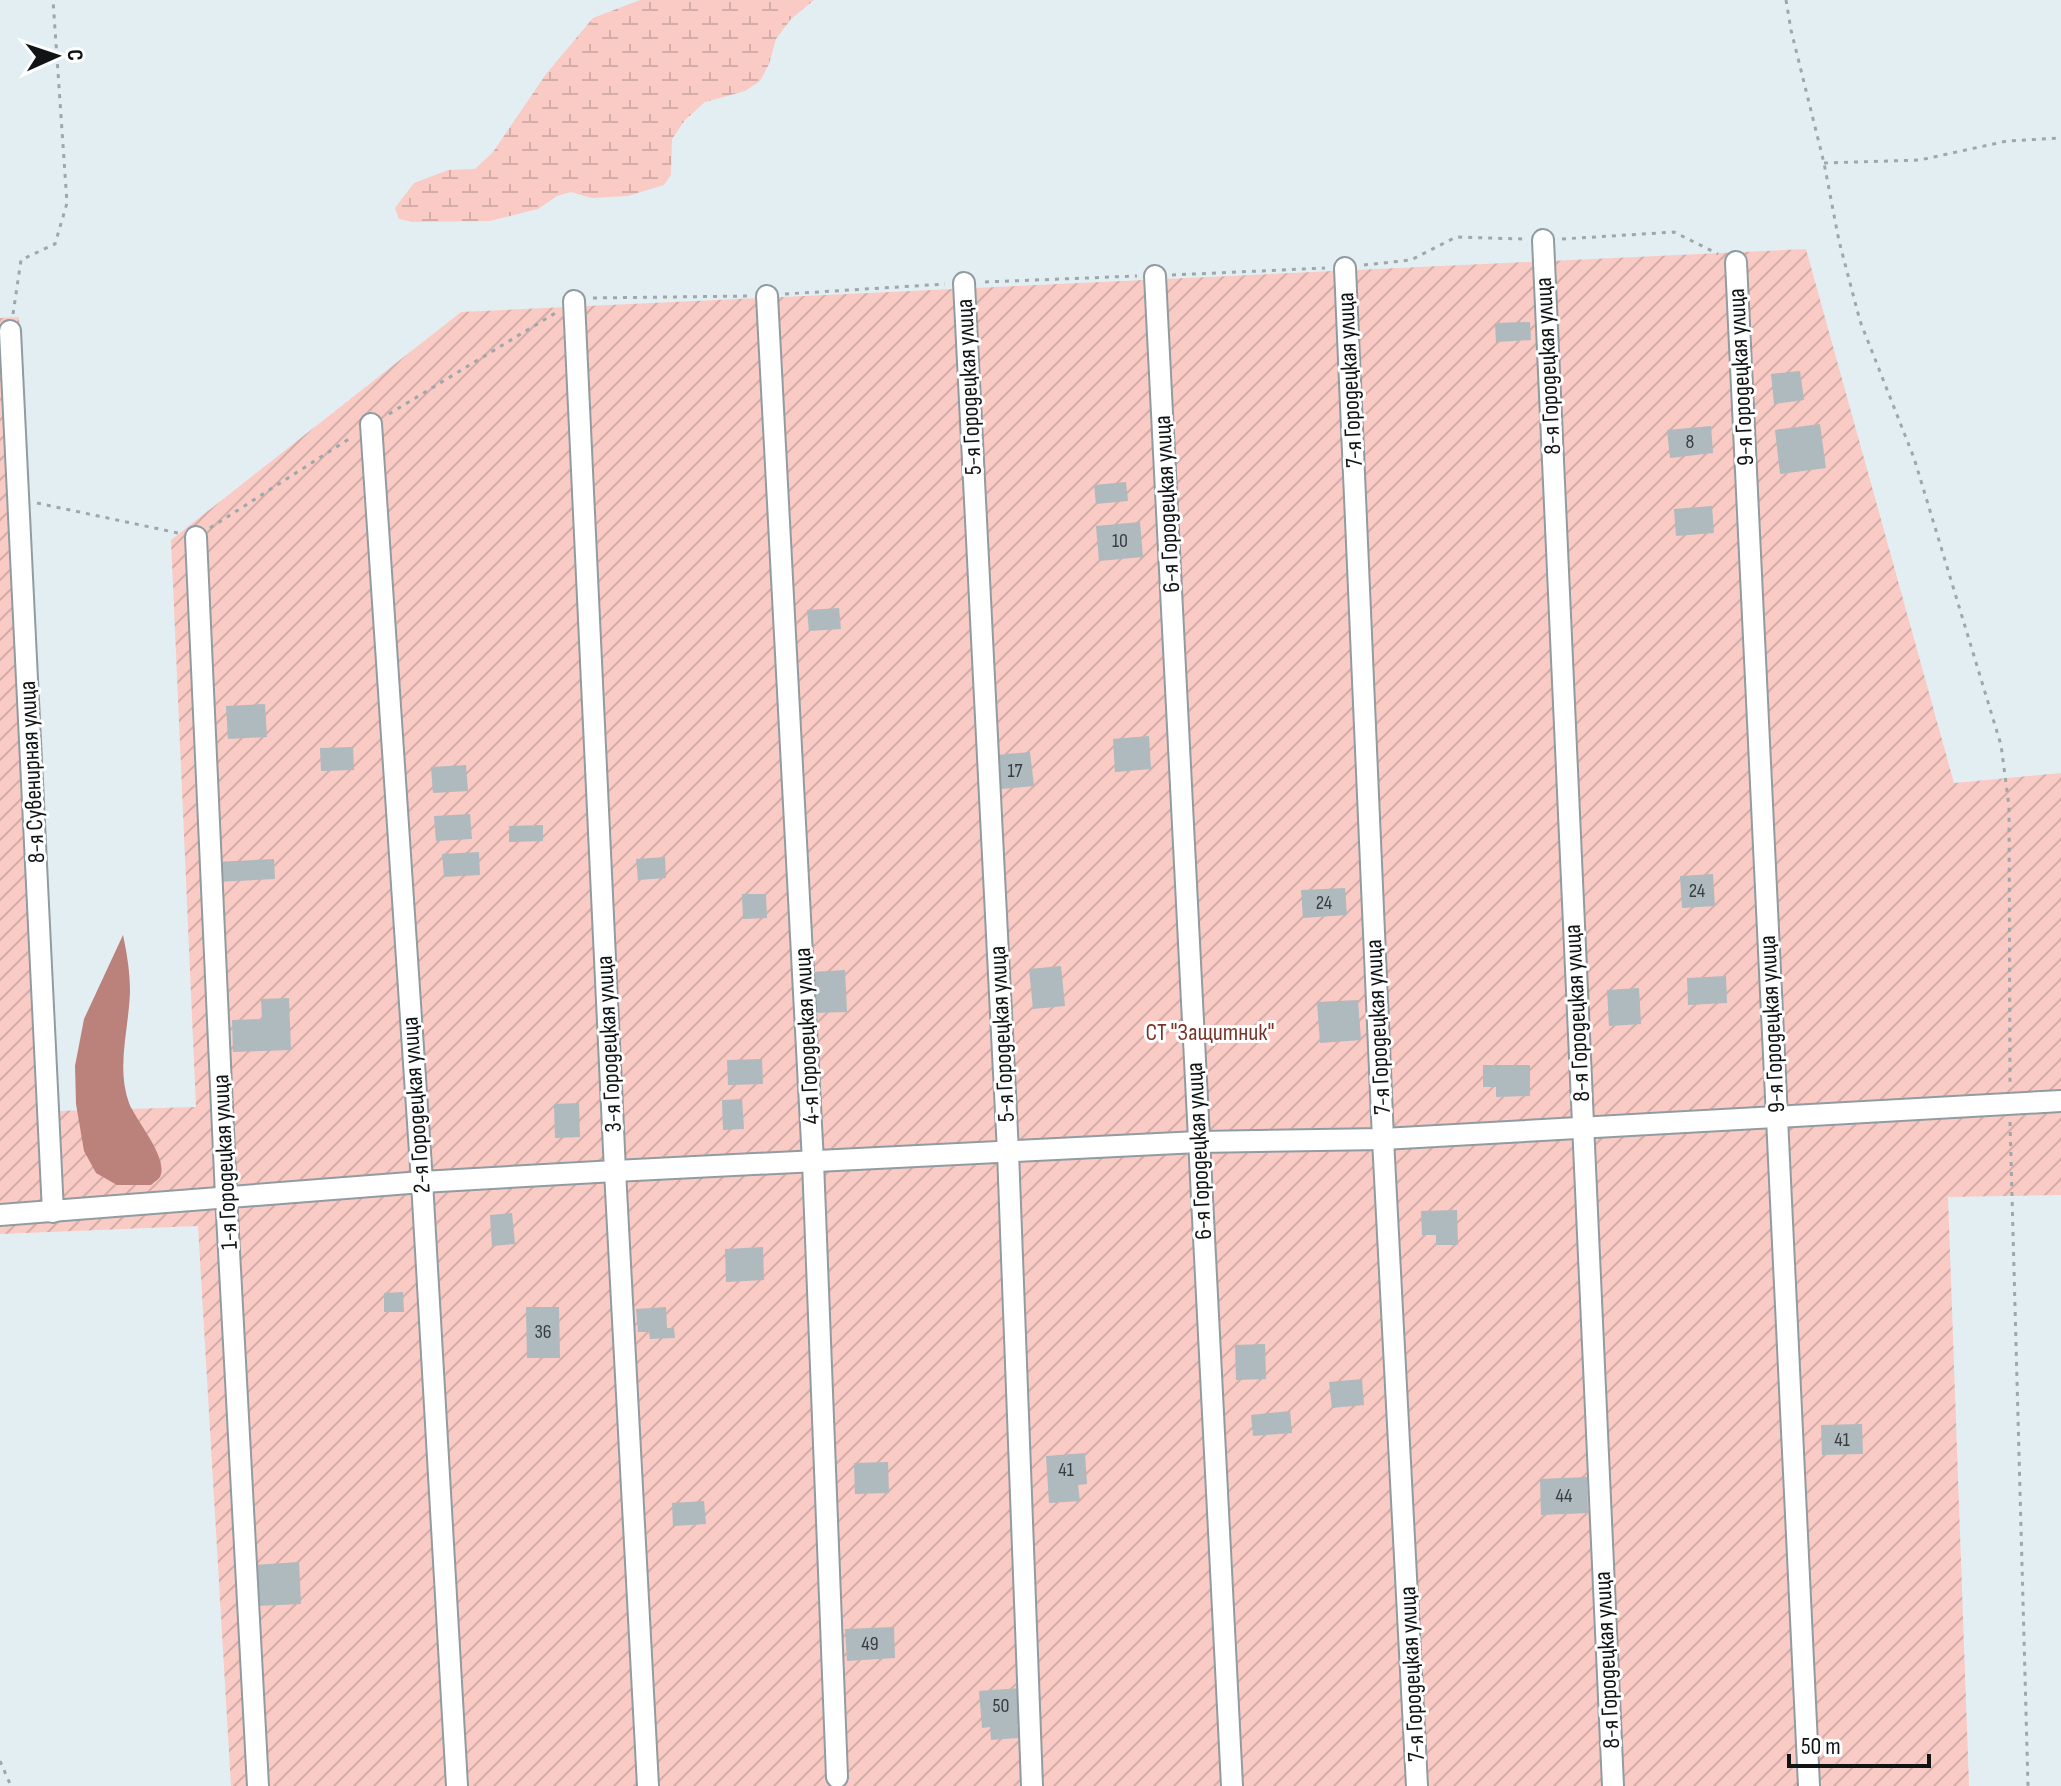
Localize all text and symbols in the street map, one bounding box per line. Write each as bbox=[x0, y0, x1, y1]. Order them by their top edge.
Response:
north arrow bbox=[16, 16, 96, 96]
text: С bbox=[61, 49, 88, 61]
street label: 8-я Городецкая улица bbox=[1529, 277, 1567, 455]
street label: 9-я Городецкая улица bbox=[1722, 288, 1760, 466]
street label: 7-я Городецкая улица bbox=[1331, 292, 1369, 468]
street label: 5-я Городецкая улица bbox=[950, 298, 988, 476]
street label: 6-я Городецкая улица bbox=[1148, 415, 1186, 593]
house number: 8 bbox=[1686, 430, 1694, 454]
house number: 10 bbox=[1112, 529, 1128, 553]
street label: 8-я Сувенирная улица bbox=[13, 680, 51, 864]
house number: 17 bbox=[1008, 759, 1022, 783]
house number: 24 bbox=[1689, 879, 1705, 903]
house number: 24 bbox=[1316, 891, 1332, 915]
street label: 8-я Городецкая улица bbox=[1558, 924, 1596, 1102]
street label: 9-я Городецкая улица bbox=[1753, 935, 1791, 1113]
street label: 7-я Городецкая улица bbox=[1359, 939, 1397, 1115]
street label: 5-я Городецкая улица bbox=[983, 945, 1021, 1123]
street label: 4-я Городецкая улица bbox=[788, 947, 826, 1125]
street label: 3-я Городецкая улица bbox=[590, 955, 628, 1133]
street label: 2-я Городецкая улица bbox=[395, 1016, 437, 1194]
park label: СТ "Защитник" bbox=[1146, 1018, 1274, 1047]
street label: 6-я Городецкая улица bbox=[1180, 1062, 1218, 1240]
street label: 1-я Городецкая улица bbox=[206, 1074, 244, 1250]
house number: 36 bbox=[534, 1320, 552, 1344]
house number: 41 bbox=[1834, 1428, 1850, 1452]
house number: 41 bbox=[1058, 1458, 1074, 1482]
house number: 44 bbox=[1556, 1484, 1572, 1508]
street label: 8-я Городецкая улица bbox=[1588, 1571, 1626, 1749]
street label: 7-я Городецкая улица bbox=[1393, 1586, 1431, 1762]
house number: 49 bbox=[861, 1632, 879, 1656]
house number: 50 bbox=[993, 1694, 1009, 1718]
scale bar bbox=[1789, 1718, 1929, 1768]
text: 50 m bbox=[1801, 1732, 1841, 1761]

